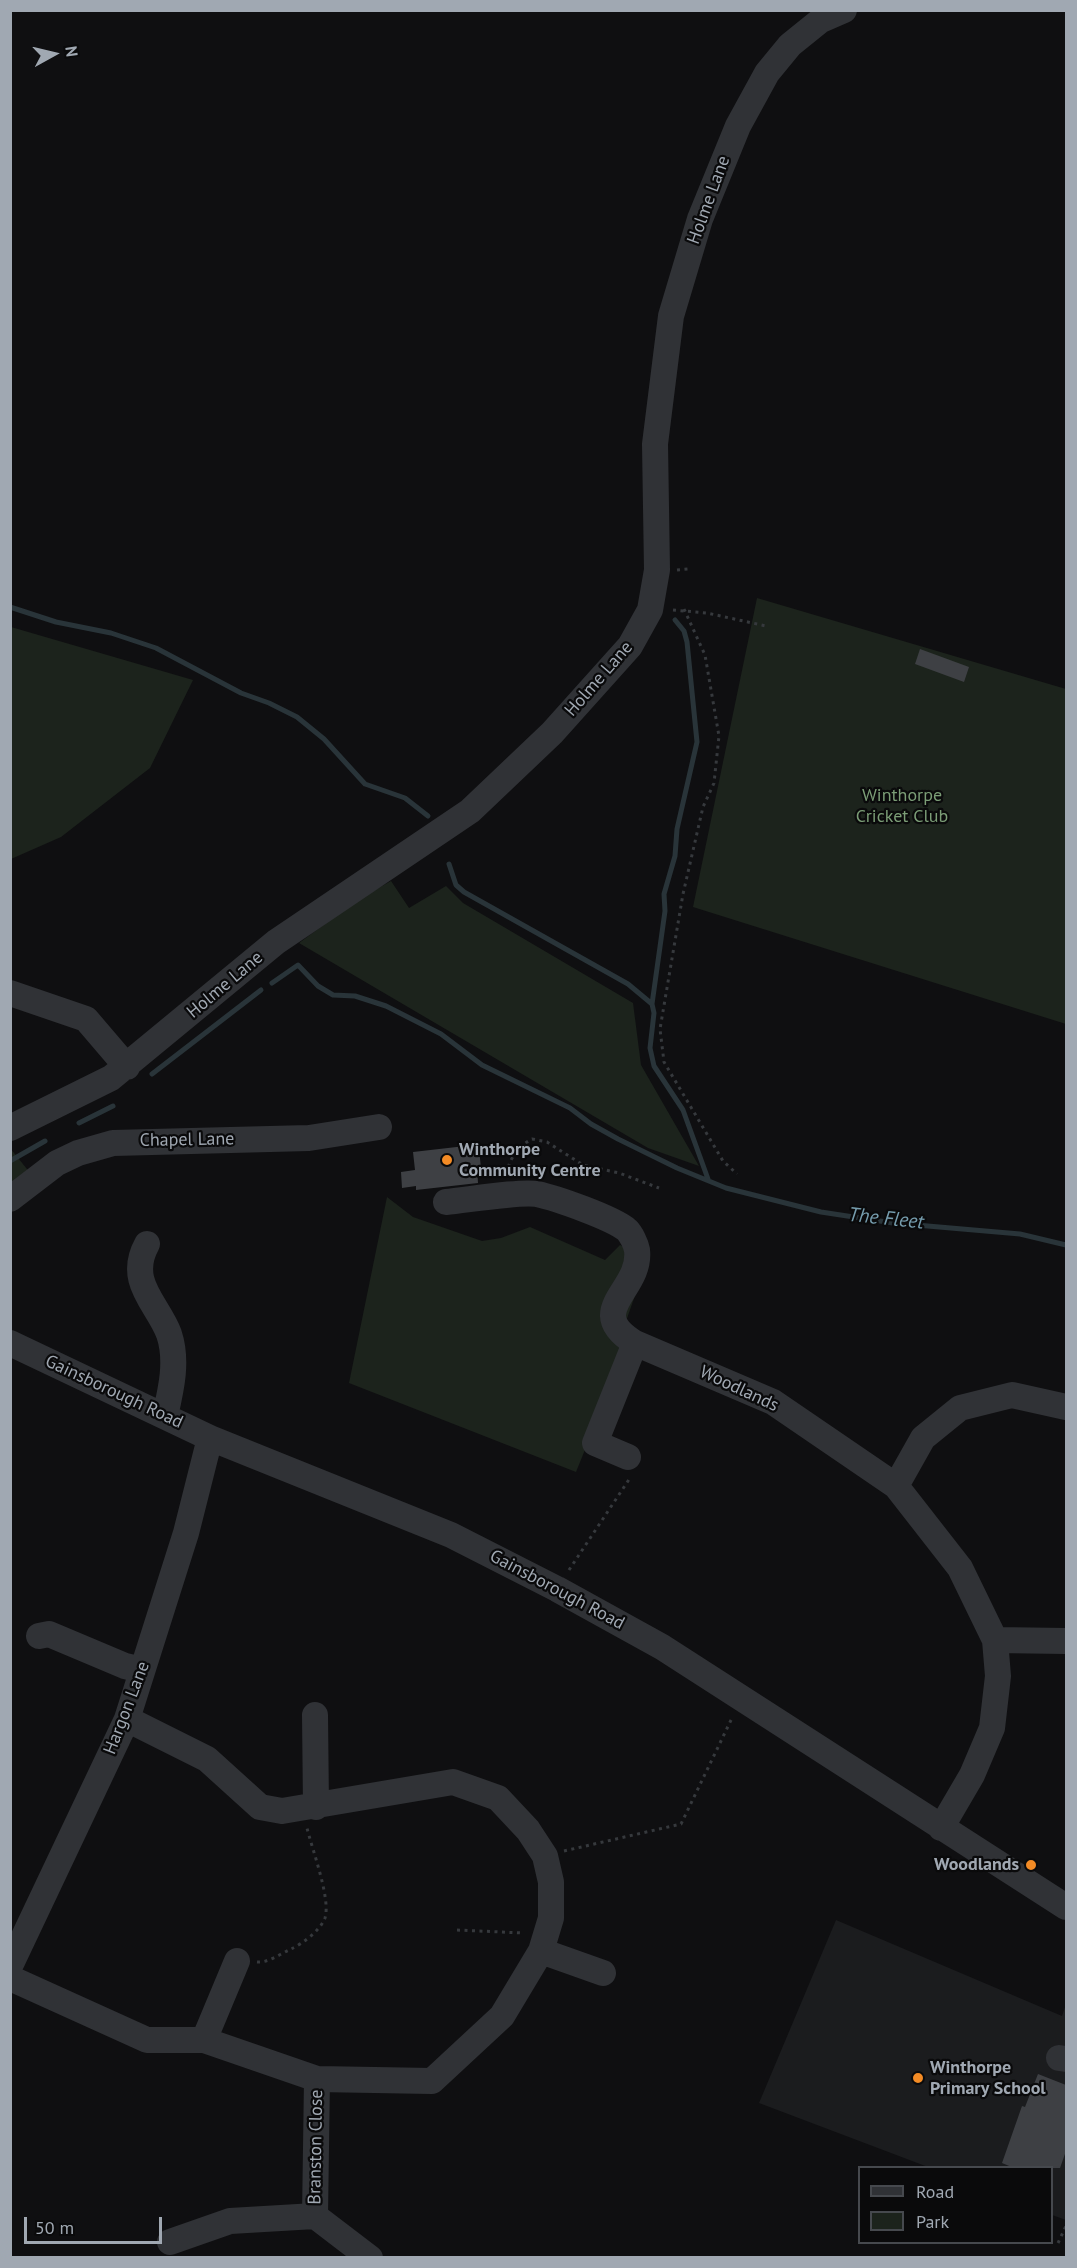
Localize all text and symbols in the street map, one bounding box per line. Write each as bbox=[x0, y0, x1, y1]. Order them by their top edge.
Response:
north arrow bbox=[24, 24, 84, 84]
text: N bbox=[61, 45, 82, 58]
street label: Holme Lane bbox=[683, 153, 735, 247]
street label: Holme Lane bbox=[561, 637, 637, 721]
park label: Winthorpe Cricket Club bbox=[856, 785, 948, 828]
street label: Holme Lane bbox=[183, 947, 267, 1023]
street label: Chapel Lane bbox=[139, 1128, 235, 1152]
place label: Winthorpe Community Centre bbox=[459, 1139, 601, 1182]
marker: Winthorpe Community Centre bbox=[440, 1153, 454, 1167]
water label: The Fleet bbox=[847, 1203, 925, 1235]
street label: Gainsborough Road bbox=[42, 1351, 186, 1433]
street label: Woodlands bbox=[696, 1361, 782, 1417]
street label: Gainsborough Road bbox=[486, 1545, 628, 1635]
street label: Hargon Lane bbox=[99, 1658, 155, 1758]
place label: Woodlands bbox=[934, 1854, 1019, 1876]
marker: Woodlands bbox=[1024, 1858, 1038, 1872]
place label: Winthorpe Primary School bbox=[930, 2057, 1046, 2100]
marker: Winthorpe Primary School bbox=[911, 2071, 925, 2085]
street label: Branston Close bbox=[304, 2089, 328, 2205]
legend bbox=[858, 2166, 1053, 2244]
text: Road bbox=[916, 2180, 954, 2203]
scale bar bbox=[27, 2205, 165, 2243]
text: Park bbox=[916, 2210, 949, 2233]
text: 50 m bbox=[35, 2216, 74, 2239]

